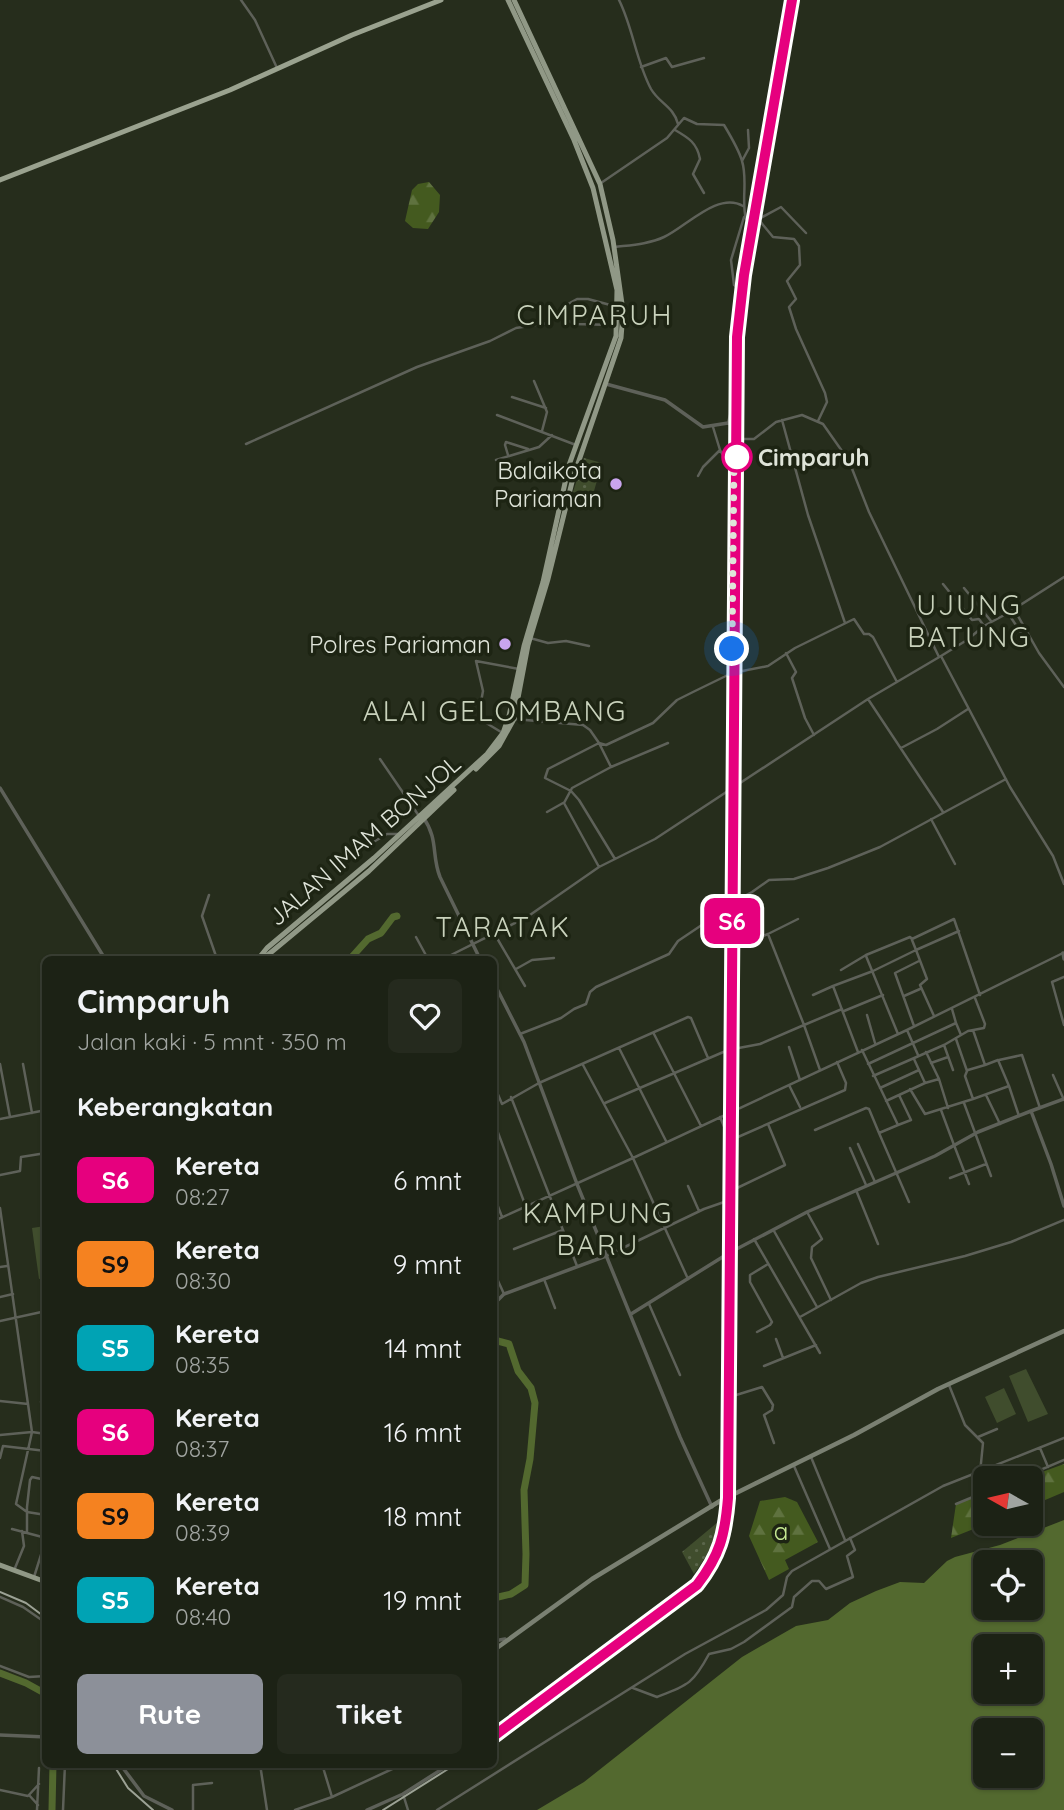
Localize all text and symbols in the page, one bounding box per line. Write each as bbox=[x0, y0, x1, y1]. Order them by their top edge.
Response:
district label: CIMPARUH bbox=[517, 297, 673, 332]
marker: Cimparuh bbox=[722, 442, 752, 472]
place label: Cimparuh bbox=[758, 442, 870, 472]
place label: Balaikota Pariaman bbox=[494, 455, 602, 513]
marker: Balaikota Pariaman bbox=[608, 476, 624, 492]
district label: UJUNG BATUNG bbox=[907, 587, 1031, 654]
place label: Polres Pariaman bbox=[309, 629, 491, 659]
your location bbox=[714, 631, 749, 666]
marker: Polres Pariaman bbox=[497, 636, 513, 652]
district label: ALAI GELOMBANG bbox=[363, 693, 627, 728]
street label: JALAN IMAM BONJOL bbox=[262, 748, 467, 932]
line badge: S6 bbox=[700, 898, 764, 944]
text: S6 bbox=[718, 906, 746, 936]
district label: TARATAK bbox=[435, 909, 571, 944]
button: heart bbox=[388, 979, 462, 1053]
text: Cimparuh bbox=[77, 980, 230, 1021]
text: Jalan kaki · 5 mnt · 350 m bbox=[77, 1027, 347, 1056]
text: Keberangkatan bbox=[77, 1090, 273, 1123]
text: Kereta bbox=[175, 1149, 260, 1182]
text: 6 mnt bbox=[393, 1164, 462, 1197]
text: S6 bbox=[102, 1165, 129, 1195]
text: 08:27 bbox=[175, 1182, 230, 1211]
district label: KAMPUNG BARU bbox=[523, 1195, 673, 1262]
text: Kereta bbox=[175, 1233, 260, 1266]
text: 9 mnt bbox=[393, 1248, 462, 1281]
text: S9 bbox=[102, 1249, 129, 1279]
text: 08:30 bbox=[175, 1266, 231, 1295]
text: Kereta bbox=[175, 1317, 260, 1350]
text: 14 mnt bbox=[384, 1332, 462, 1365]
text: S5 bbox=[101, 1333, 130, 1363]
text: 08:35 bbox=[175, 1350, 230, 1379]
text: Kereta bbox=[175, 1401, 260, 1434]
text: 16 mnt bbox=[384, 1416, 462, 1449]
text: S6 bbox=[102, 1417, 129, 1447]
text: 08:37 bbox=[175, 1434, 229, 1463]
north arrow bbox=[973, 1466, 1043, 1536]
map controls bbox=[973, 1466, 1043, 1788]
text: Kereta bbox=[175, 1485, 260, 1518]
text: 18 mnt bbox=[384, 1500, 462, 1533]
text: S9 bbox=[102, 1501, 129, 1531]
park label: a bbox=[774, 1516, 788, 1546]
text: 08:39 bbox=[175, 1518, 230, 1547]
button: locate bbox=[973, 1550, 1043, 1620]
text: Kereta bbox=[175, 1569, 260, 1602]
text: 19 mnt bbox=[383, 1584, 462, 1617]
text: S5 bbox=[101, 1585, 130, 1615]
text: 08:40 bbox=[175, 1602, 231, 1631]
button: + bbox=[973, 1634, 1043, 1704]
button: Rute bbox=[77, 1674, 263, 1754]
button: Tiket bbox=[277, 1674, 462, 1754]
button: − bbox=[973, 1718, 1043, 1788]

